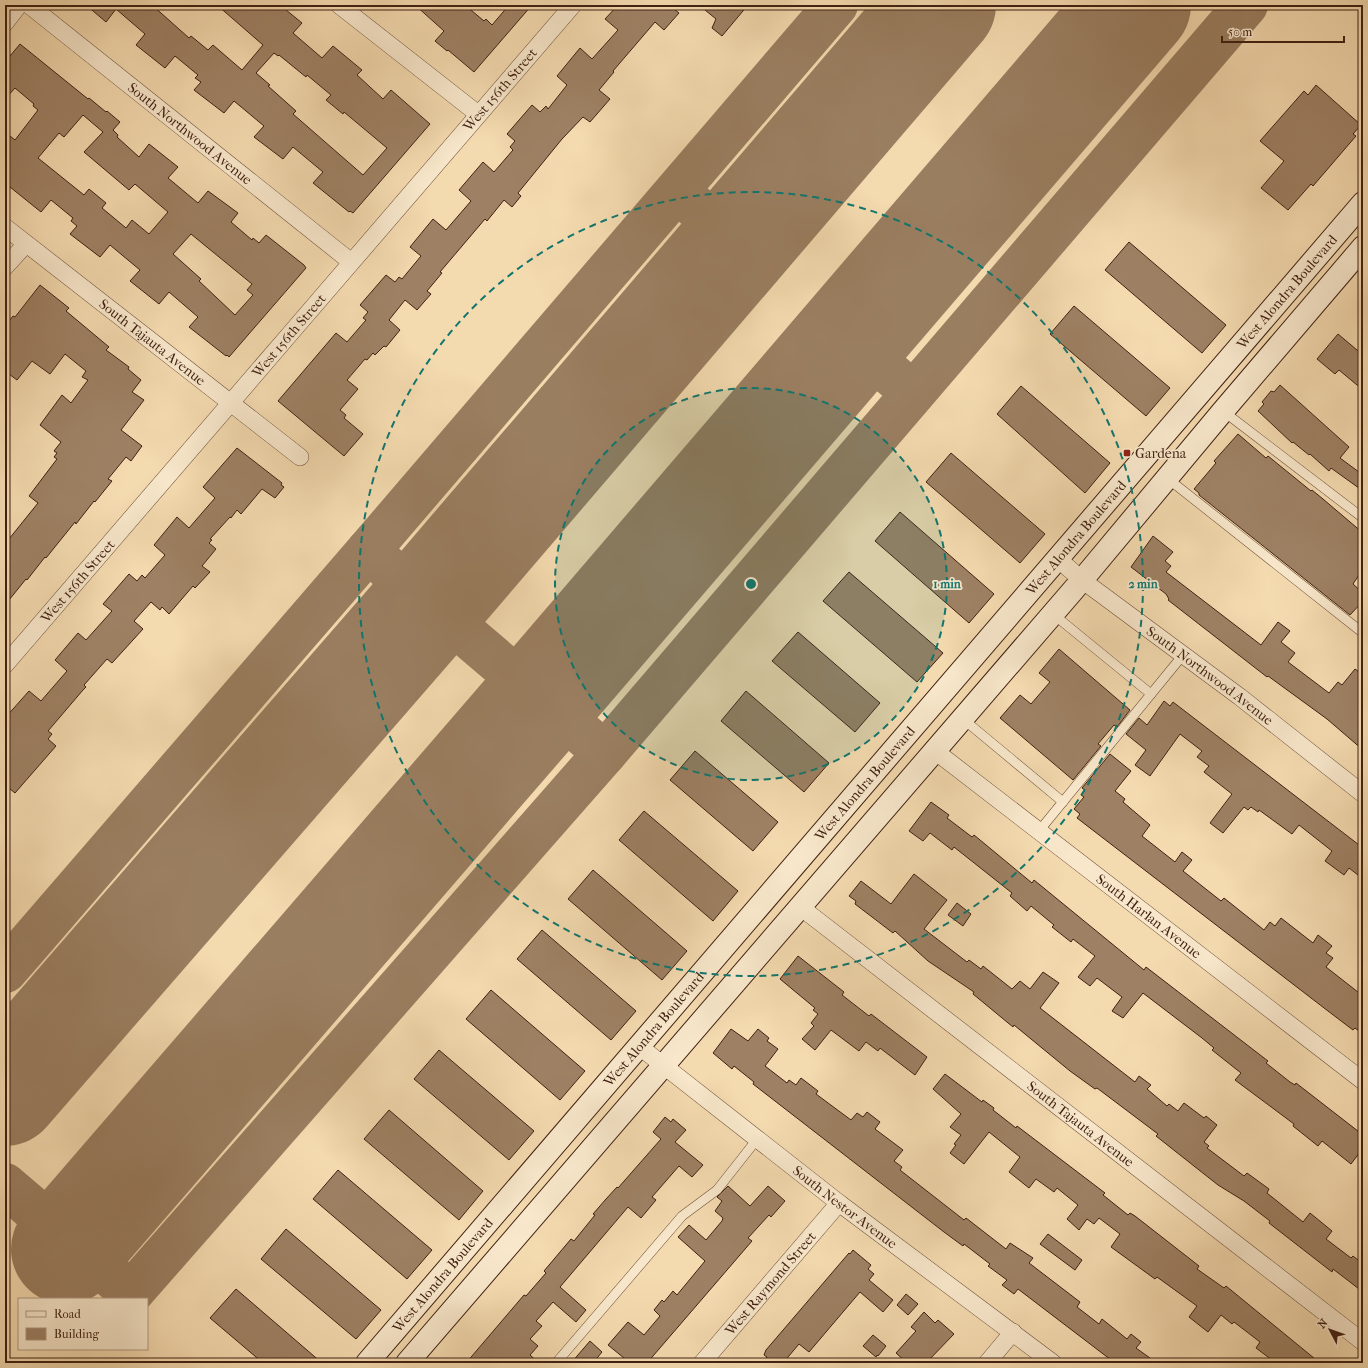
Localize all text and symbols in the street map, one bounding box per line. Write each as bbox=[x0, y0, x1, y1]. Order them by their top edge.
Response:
scale bar bbox=[1222, 18, 1344, 44]
text: 50 m bbox=[1228, 25, 1252, 39]
street label: West 156th Street bbox=[459, 45, 541, 136]
street label: South Northwood Avenue bbox=[124, 79, 255, 189]
street label: West Alondra Boulevard bbox=[1233, 231, 1341, 353]
street label: West 156th Street bbox=[248, 290, 330, 382]
street label: South Tajauta Avenue bbox=[96, 296, 209, 389]
place label: Gardena bbox=[1135, 445, 1187, 462]
marker: Gardena bbox=[1122, 448, 1132, 458]
street label: West Alondra Boulevard bbox=[1022, 477, 1130, 599]
street label: West 156th Street bbox=[37, 536, 118, 627]
centre of rings bbox=[744, 577, 758, 591]
text: 1 min bbox=[933, 577, 962, 591]
text: 2 min bbox=[1128, 577, 1159, 591]
street label: South Northwood Avenue bbox=[1143, 623, 1277, 729]
street label: West Alondra Boulevard bbox=[811, 723, 919, 845]
street label: South Harlan Avenue bbox=[1093, 870, 1205, 962]
street label: West Alondra Boulevard bbox=[600, 969, 708, 1091]
street label: South Tajauta Avenue bbox=[1024, 1078, 1137, 1171]
street label: South Nestor Avenue bbox=[789, 1162, 900, 1252]
street label: West Alondra Boulevard bbox=[389, 1214, 497, 1337]
street label: West Raymond Street bbox=[721, 1228, 820, 1340]
legend bbox=[18, 1298, 148, 1350]
text: Road bbox=[54, 1307, 81, 1321]
north arrow bbox=[1310, 1310, 1350, 1350]
text: N bbox=[1315, 1316, 1331, 1331]
text: Building bbox=[54, 1327, 99, 1341]

